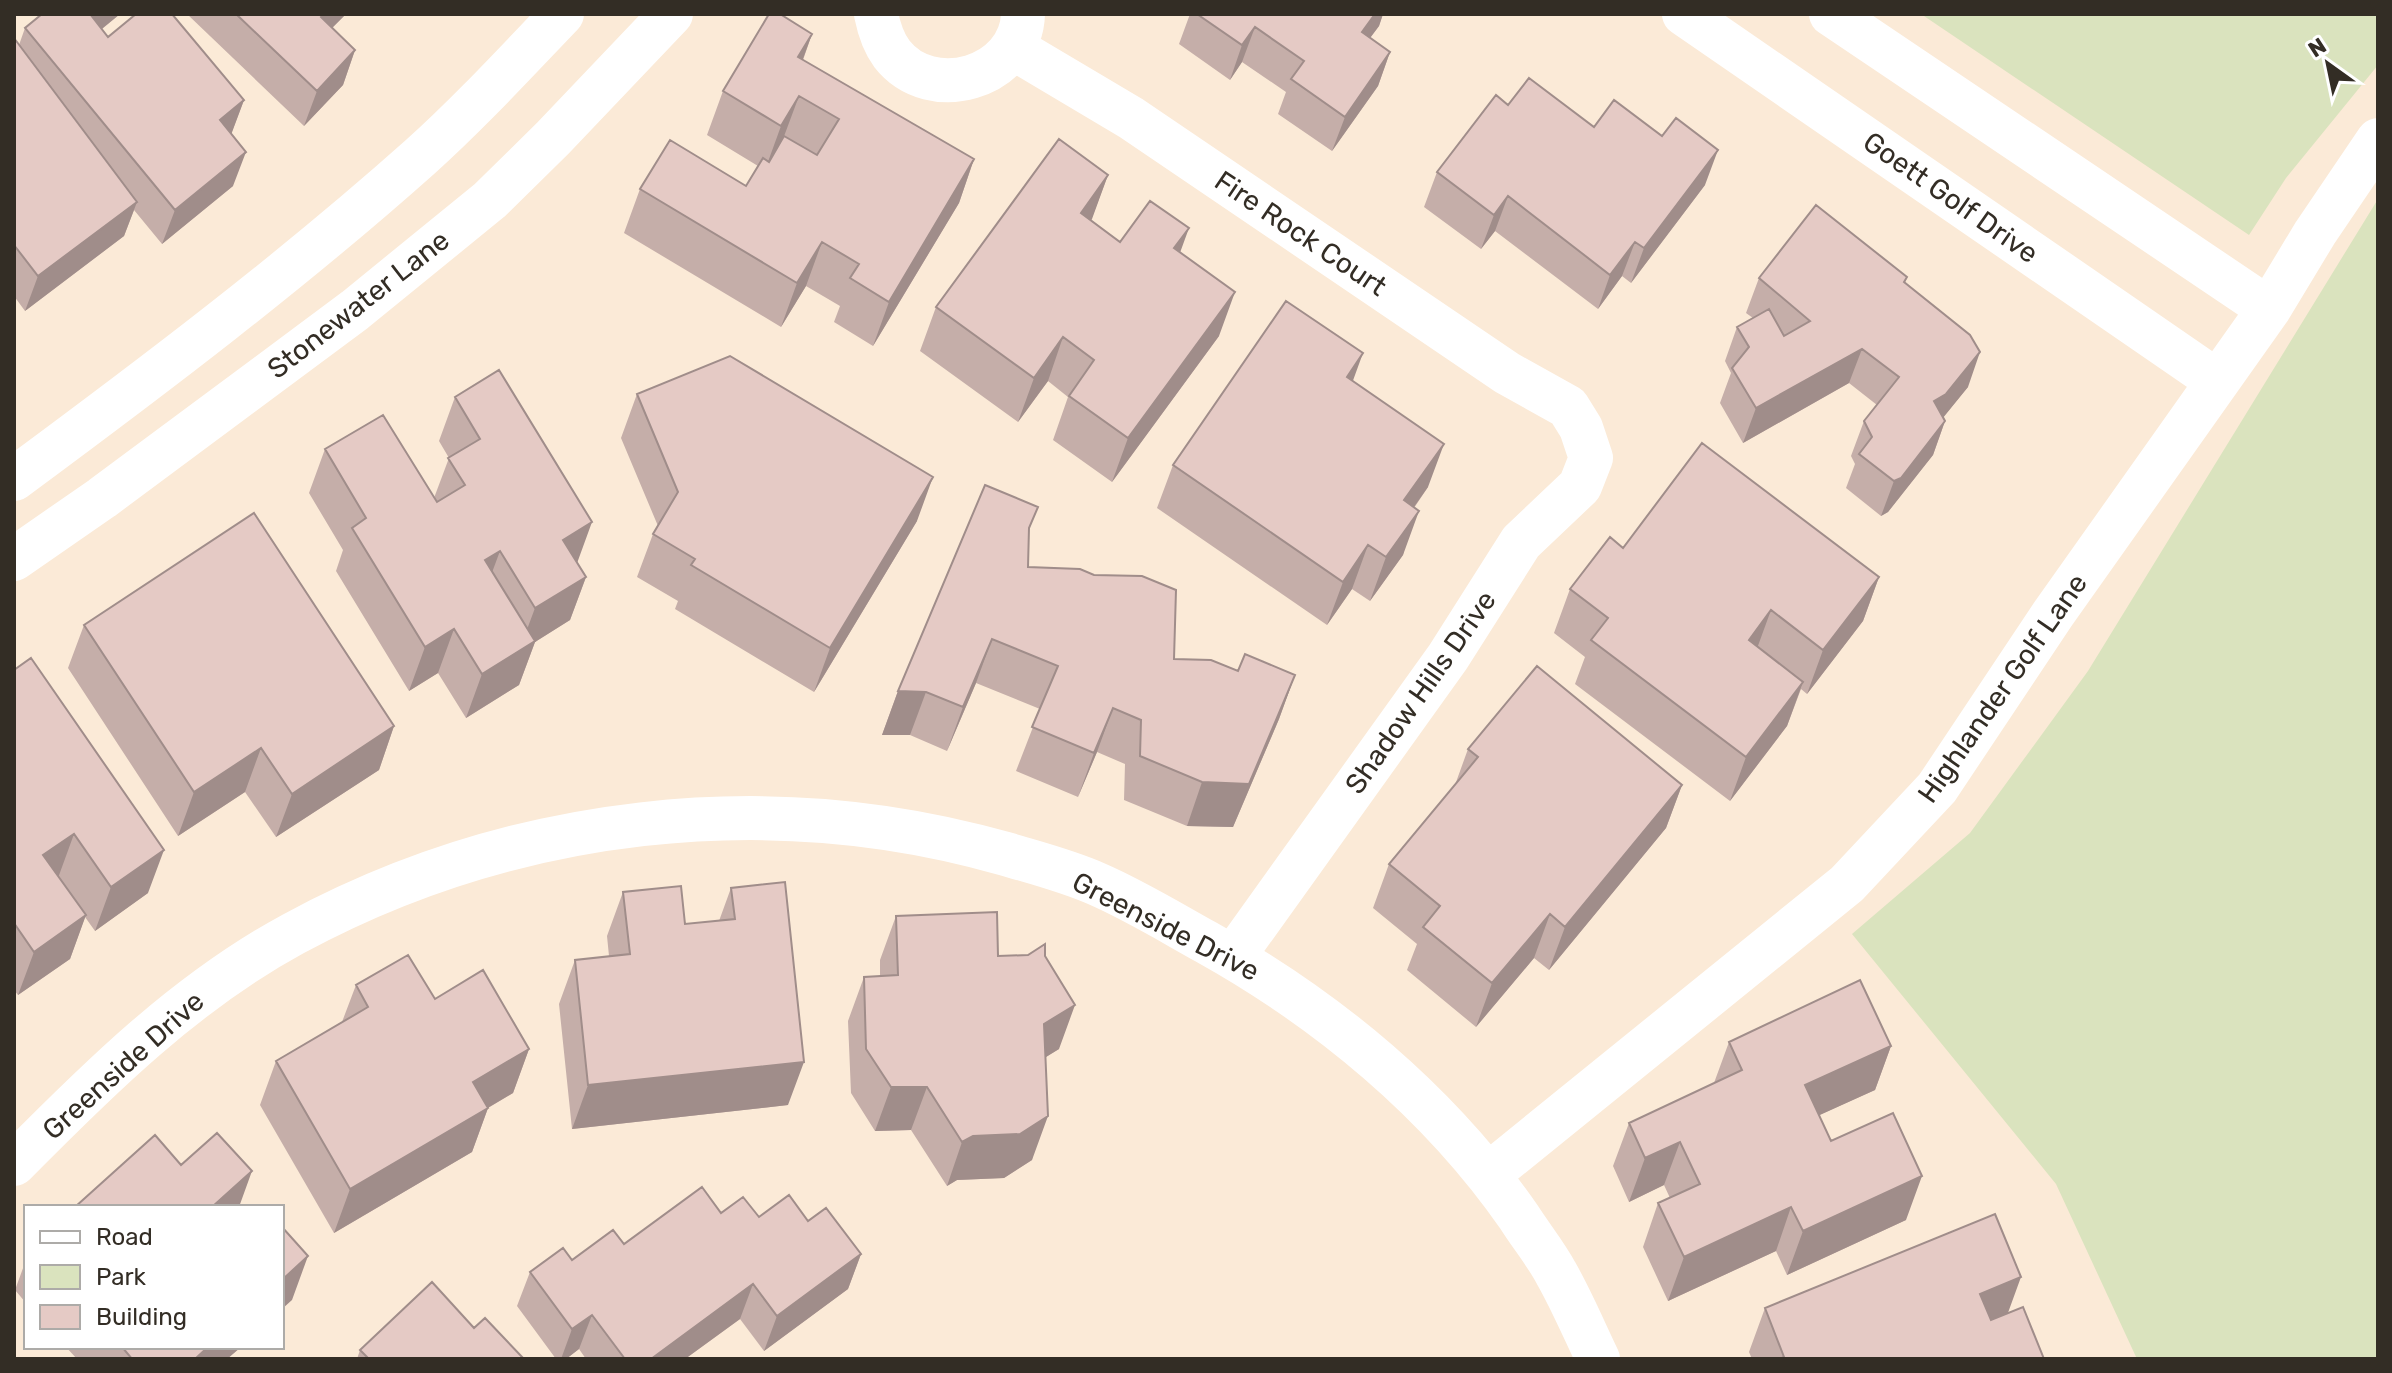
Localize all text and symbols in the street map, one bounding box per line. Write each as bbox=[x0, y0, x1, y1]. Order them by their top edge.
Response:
north arrow bbox=[2288, 24, 2368, 104]
text: N bbox=[2303, 32, 2331, 63]
street label: Goett Golf Drive bbox=[1857, 125, 2044, 270]
street label: Fire Rock Court bbox=[1209, 164, 1393, 303]
street label: Stonewater Lane bbox=[261, 223, 456, 386]
street label: Highlander Golf Lane bbox=[1911, 567, 2094, 809]
street label: Shadow Hills Drive bbox=[1338, 585, 1503, 800]
street label: Greenside Drive bbox=[1067, 865, 1265, 988]
street label: Greenside Drive bbox=[36, 984, 211, 1146]
legend bbox=[24, 1205, 284, 1349]
text: Road bbox=[96, 1223, 153, 1251]
text: Park bbox=[96, 1263, 147, 1291]
text: Building bbox=[96, 1303, 187, 1331]

